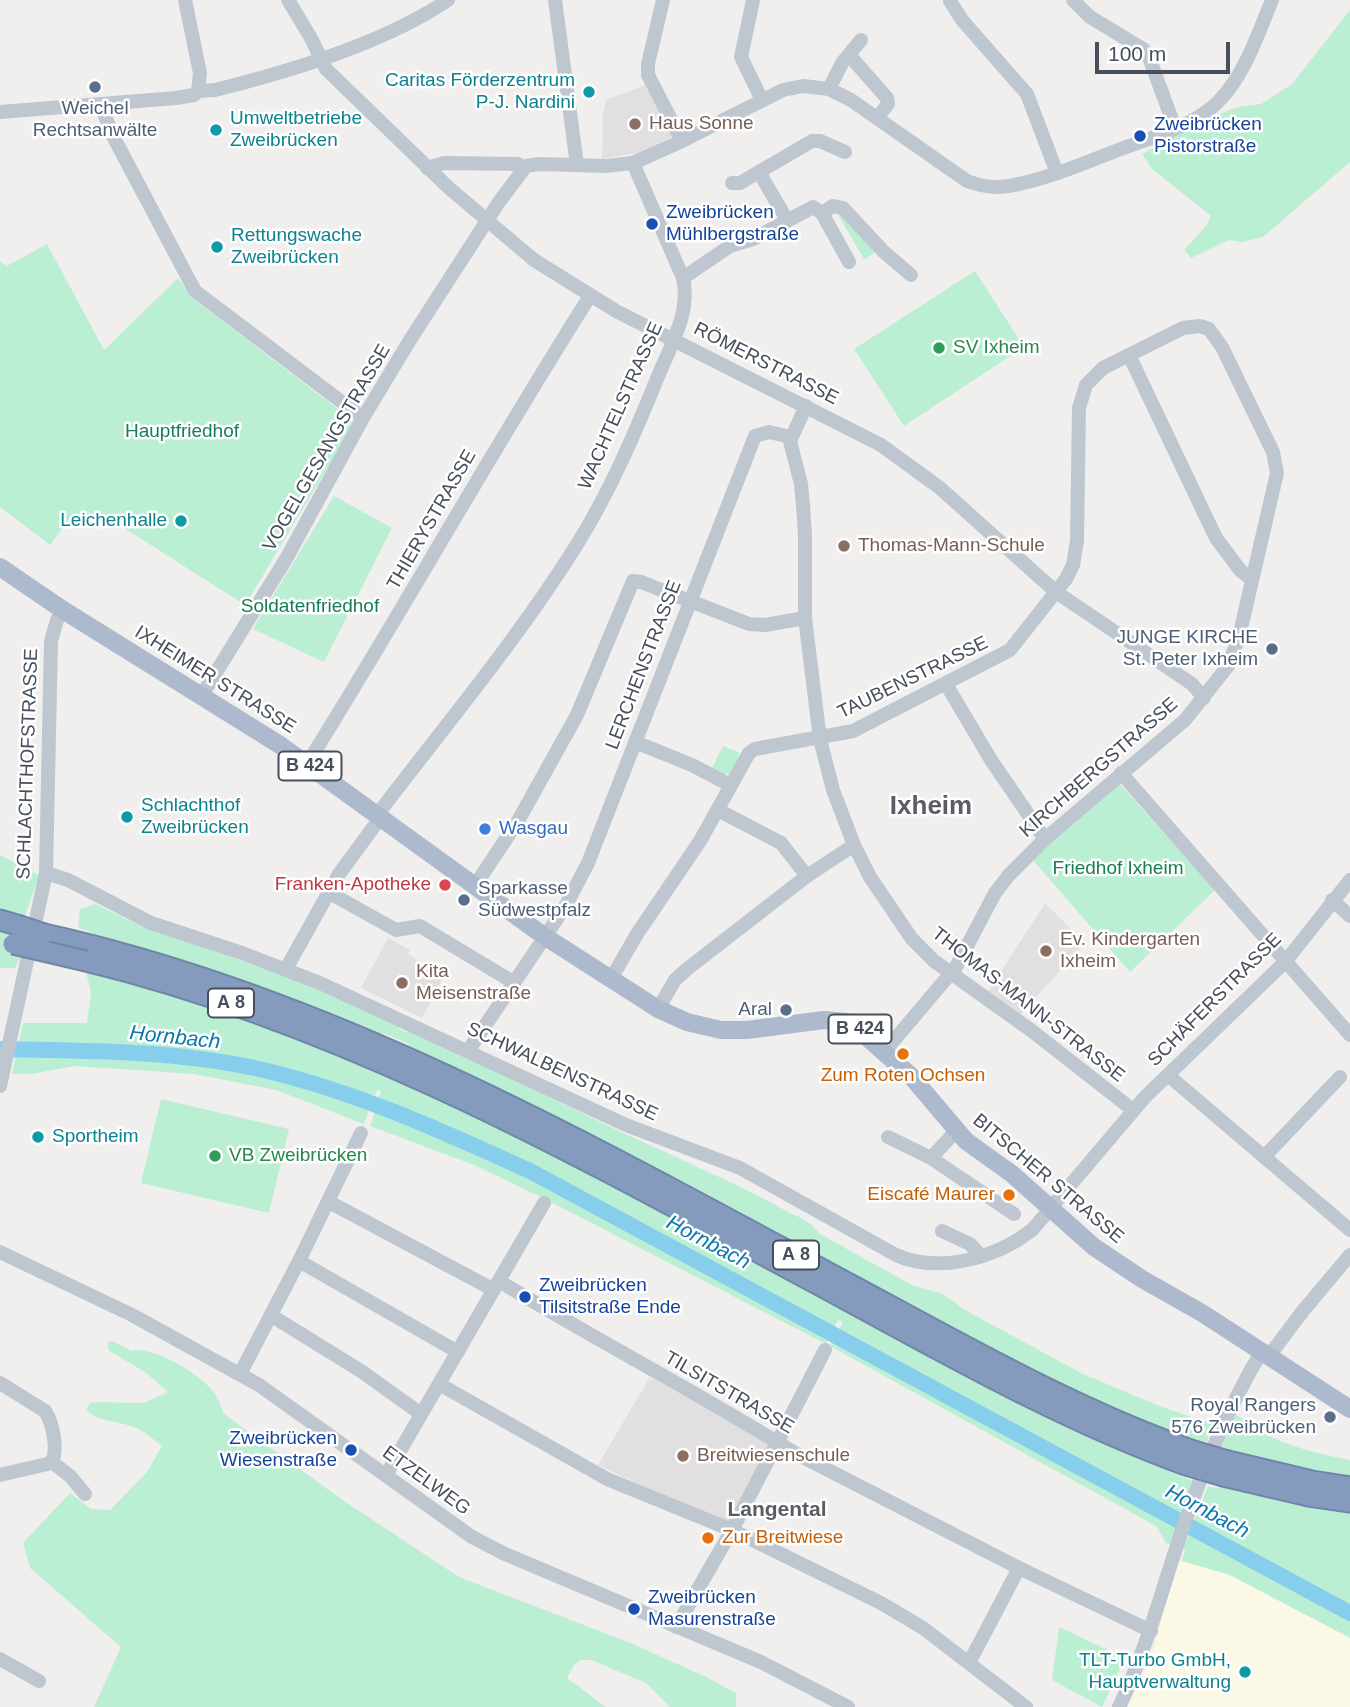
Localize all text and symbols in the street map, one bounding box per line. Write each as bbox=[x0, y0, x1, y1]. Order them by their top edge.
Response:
scale bar bbox=[1098, 28, 1233, 72]
text: 100 m bbox=[1108, 42, 1166, 65]
place label: Caritas Förderzentrum P-J. Nardini bbox=[385, 70, 575, 114]
marker: Weichel Rechtsanwälte bbox=[87, 79, 103, 95]
marker: Caritas Förderzentrum P-J. Nardini bbox=[581, 84, 597, 100]
place label: Weichel Rechtsanwälte bbox=[33, 98, 157, 142]
place label: Umweltbetriebe Zweibrücken bbox=[230, 108, 362, 152]
place label: Haus Sonne bbox=[649, 113, 754, 135]
place label: Zweibrücken Pistorstraße bbox=[1154, 114, 1262, 158]
marker: Haus Sonne bbox=[627, 116, 643, 132]
marker: Umweltbetriebe Zweibrücken bbox=[208, 122, 224, 138]
marker: Zweibrücken Pistorstraße bbox=[1132, 128, 1148, 144]
place label: Zweibrücken Mühlbergstraße bbox=[666, 202, 799, 246]
marker: Zweibrücken Mühlbergstraße bbox=[644, 216, 660, 232]
place label: Rettungswache Zweibrücken bbox=[231, 225, 362, 269]
marker: Rettungswache Zweibrücken bbox=[209, 239, 225, 255]
street label: RÖMERSTRASSE bbox=[690, 318, 842, 410]
street label: WACHTELSTRASSE bbox=[574, 319, 668, 493]
place label: SV Ixheim bbox=[953, 337, 1040, 359]
street label: VOGELGESANGSTRASSE bbox=[258, 340, 396, 556]
marker: SV Ixheim bbox=[931, 340, 947, 356]
park label: Hauptfriedhof bbox=[125, 421, 239, 443]
street label: THIERYSTRASSE bbox=[383, 446, 481, 594]
place label: Leichenhalle bbox=[60, 510, 167, 532]
marker: Leichenhalle bbox=[173, 513, 189, 529]
place label: Thomas-Mann-Schule bbox=[858, 535, 1045, 557]
marker: Thomas-Mann-Schule bbox=[836, 538, 852, 554]
street label: LERCHENSTRASSE bbox=[601, 577, 687, 753]
park label: Soldatenfriedhof bbox=[241, 596, 379, 618]
street label: IXHEIMER STRASSE bbox=[130, 621, 300, 739]
place label: JUNGE KIRCHE St. Peter Ixheim bbox=[1117, 627, 1258, 671]
street label: TAUBENSTRASSE bbox=[834, 632, 992, 724]
marker: JUNGE KIRCHE St. Peter Ixheim bbox=[1264, 641, 1280, 657]
street label: SCHLACHTHOFSTRASSE bbox=[13, 648, 43, 880]
street label: KIRCHBERGSTRASSE bbox=[1015, 693, 1183, 843]
road number: B 424 bbox=[278, 752, 342, 780]
district label: Ixheim bbox=[890, 791, 972, 823]
place label: Schlachthof Zweibrücken bbox=[141, 795, 249, 839]
marker: Schlachthof Zweibrücken bbox=[119, 809, 135, 825]
place label: Wasgau bbox=[499, 818, 568, 840]
marker: Wasgau bbox=[477, 821, 493, 837]
park label: Friedhof Ixheim bbox=[1053, 858, 1183, 880]
place label: Franken-Apotheke bbox=[275, 874, 431, 896]
marker: Franken-Apotheke bbox=[437, 877, 453, 893]
place label: Sparkasse Südwestpfalz bbox=[478, 878, 591, 922]
marker: Sparkasse Südwestpfalz bbox=[456, 892, 472, 908]
street label: THOMAS-MANN-STRASSE bbox=[927, 923, 1129, 1087]
street label: SCHÄFERSTRASSE bbox=[1143, 928, 1287, 1072]
place label: Ev. Kindergarten Ixheim bbox=[1060, 929, 1200, 973]
marker: Ev. Kindergarten Ixheim bbox=[1038, 943, 1054, 959]
place label: Kita Meisenstraße bbox=[416, 961, 531, 1005]
marker: Kita Meisenstraße bbox=[394, 975, 410, 991]
road number: A 8 bbox=[208, 988, 254, 1018]
place label: Aral bbox=[738, 999, 772, 1021]
marker: Aral bbox=[778, 1002, 794, 1018]
road number: B 424 bbox=[828, 1014, 892, 1044]
street label: SCHWALBENSTRASSE bbox=[463, 1018, 661, 1126]
water label: Hornbach bbox=[128, 1021, 222, 1055]
marker: Zum Roten Ochsen bbox=[895, 1046, 911, 1062]
place label: Zum Roten Ochsen bbox=[821, 1065, 985, 1087]
street label: BITSCHER STRASSE bbox=[968, 1109, 1128, 1249]
place label: Sportheim bbox=[52, 1126, 139, 1148]
marker: Sportheim bbox=[30, 1129, 46, 1145]
place label: VB Zweibrücken bbox=[229, 1145, 367, 1167]
marker: VB Zweibrücken bbox=[207, 1148, 223, 1164]
place label: Eiscafé Maurer bbox=[867, 1184, 995, 1206]
marker: Eiscafé Maurer bbox=[1001, 1187, 1017, 1203]
water label: Hornbach bbox=[662, 1211, 754, 1275]
road number: A 8 bbox=[773, 1240, 819, 1270]
place label: Zweibrücken Tilsitstraße Ende bbox=[539, 1275, 681, 1319]
marker: Zweibrücken Tilsitstraße Ende bbox=[517, 1289, 533, 1305]
street label: TILSITSTRASSE bbox=[660, 1347, 798, 1439]
place label: Royal Rangers 576 Zweibrücken bbox=[1171, 1395, 1316, 1439]
marker: Royal Rangers 576 Zweibrücken bbox=[1322, 1409, 1338, 1425]
place label: Zweibrücken Wiesenstraße bbox=[220, 1428, 337, 1472]
street label: ETZELWEG bbox=[378, 1441, 474, 1521]
marker: Zweibrücken Wiesenstraße bbox=[343, 1442, 359, 1458]
place label: Breitwiesenschule bbox=[697, 1445, 850, 1467]
marker: Breitwiesenschule bbox=[675, 1448, 691, 1464]
water label: Hornbach bbox=[1161, 1480, 1253, 1544]
district label: Langental bbox=[727, 1497, 827, 1523]
place label: Zur Breitwiese bbox=[722, 1527, 843, 1549]
marker: Zur Breitwiese bbox=[700, 1530, 716, 1546]
place label: Zweibrücken Masurenstraße bbox=[648, 1587, 776, 1631]
marker: Zweibrücken Masurenstraße bbox=[626, 1601, 642, 1617]
place label: TLT-Turbo GmbH, Hauptverwaltung bbox=[1079, 1650, 1231, 1694]
marker: TLT-Turbo GmbH, Hauptverwaltung bbox=[1237, 1664, 1253, 1680]

